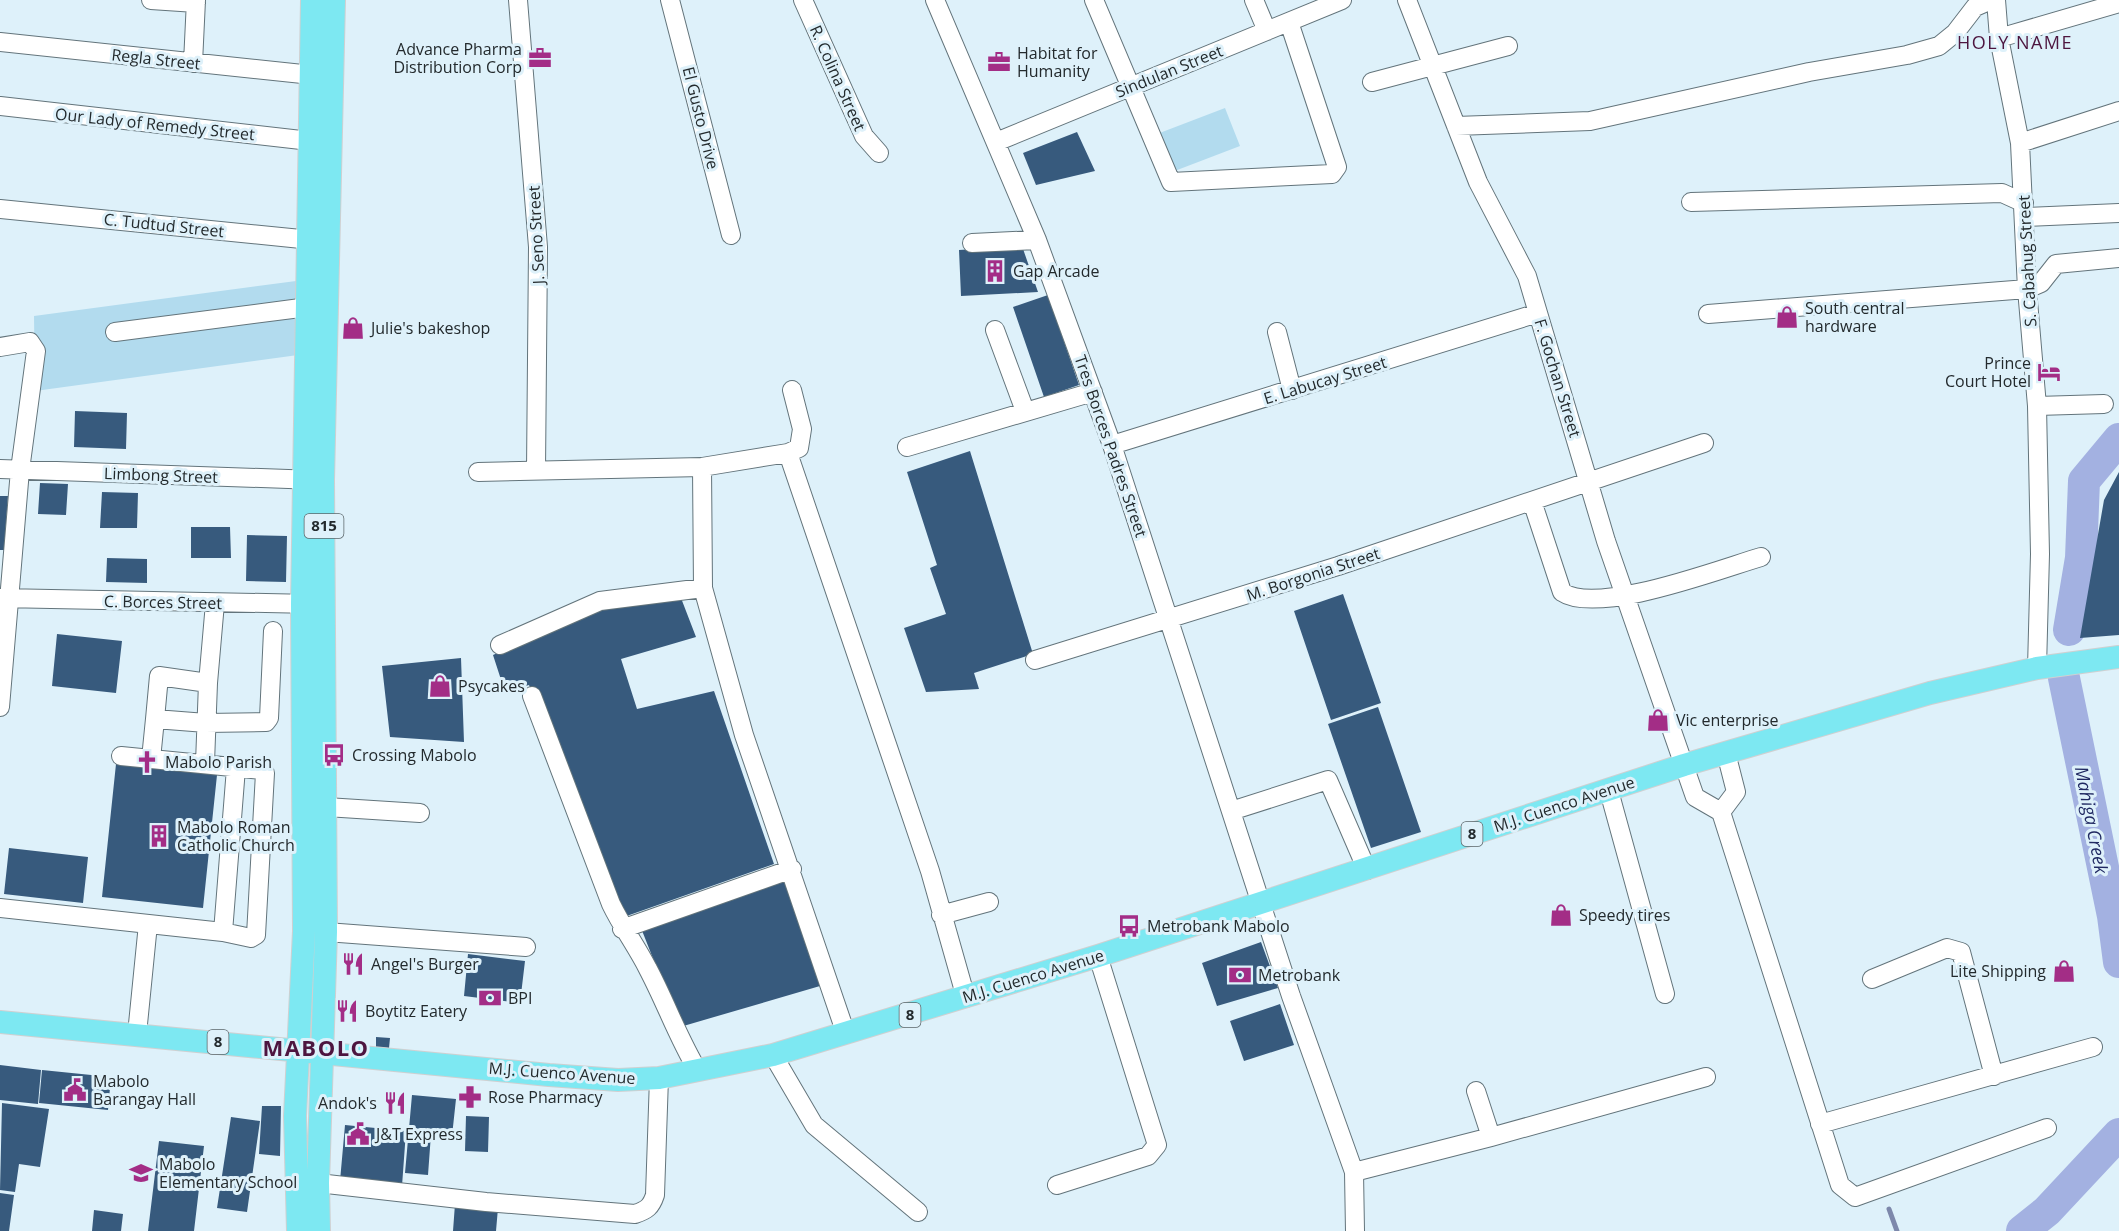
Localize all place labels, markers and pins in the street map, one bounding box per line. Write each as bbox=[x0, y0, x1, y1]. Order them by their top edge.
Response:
place label: Advance Pharma Distribution Corp bbox=[393, 38, 522, 78]
place label: Habitat for Humanity bbox=[1017, 42, 1098, 82]
office icon: Advance Pharma Distribution Corp bbox=[527, 45, 553, 71]
office icon: Habitat for Humanity bbox=[986, 49, 1012, 75]
building icon: Gap Arcade bbox=[982, 258, 1008, 284]
place label: Gap Arcade bbox=[1013, 260, 1099, 282]
place label: South central hardware bbox=[1805, 297, 1905, 337]
shop icon: South central hardware bbox=[1774, 304, 1800, 330]
shop icon: Julie's bakeshop bbox=[340, 315, 366, 341]
place label: Julie's bakeshop bbox=[369, 317, 490, 339]
place label: Prince Court Hotel bbox=[1945, 352, 2031, 392]
hotel icon: Prince Court Hotel bbox=[2036, 359, 2062, 385]
shop icon: Psycakes bbox=[427, 673, 453, 699]
place label: Psycakes bbox=[458, 675, 525, 697]
shop icon: Vic enterprise bbox=[1645, 707, 1671, 733]
place label: Vic enterprise bbox=[1676, 709, 1778, 731]
bus stop icon: Crossing Mabolo bbox=[321, 742, 347, 768]
place label: Crossing Mabolo bbox=[352, 744, 477, 766]
church icon: Mabolo Parish bbox=[134, 749, 160, 775]
place label: Mabolo Parish bbox=[165, 751, 272, 773]
place label: Mabolo Roman Catholic Church bbox=[177, 816, 295, 856]
building icon: Mabolo Roman Catholic Church bbox=[146, 823, 172, 849]
shop icon: Speedy tires bbox=[1548, 902, 1574, 928]
place label: Speedy tires bbox=[1579, 904, 1670, 926]
bus stop icon: Metrobank Mabolo bbox=[1116, 913, 1142, 939]
place label: Metrobank Mabolo bbox=[1147, 915, 1290, 937]
restaurant icon: Angel's Burger bbox=[340, 951, 366, 977]
place label: Angel's Burger bbox=[371, 953, 479, 975]
shop icon: Lite Shipping bbox=[2051, 958, 2077, 984]
place label: Lite Shipping bbox=[1950, 960, 2046, 982]
bank icon: Metrobank bbox=[1227, 962, 1253, 988]
place label: Metrobank bbox=[1258, 964, 1341, 986]
bank icon: BPI bbox=[477, 985, 503, 1011]
place label: BPI bbox=[508, 987, 532, 1009]
restaurant icon: Boytitz Eatery bbox=[334, 998, 360, 1024]
place label: Boytitz Eatery bbox=[365, 1000, 468, 1022]
place label: Mabolo Barangay Hall bbox=[93, 1070, 196, 1110]
public building icon: Mabolo Barangay Hall bbox=[62, 1077, 88, 1103]
pharmacy icon: Rose Pharmacy bbox=[457, 1084, 483, 1110]
place label: Rose Pharmacy bbox=[488, 1086, 604, 1108]
restaurant icon: Andok's bbox=[382, 1090, 408, 1116]
place label: Andok's bbox=[318, 1092, 377, 1114]
public building icon: J&T Express bbox=[345, 1121, 371, 1147]
place label: J&T Express bbox=[374, 1123, 463, 1145]
place label: Mabolo Elementary School bbox=[159, 1153, 297, 1193]
school or university icon: Mabolo Elementary School bbox=[128, 1160, 154, 1186]

